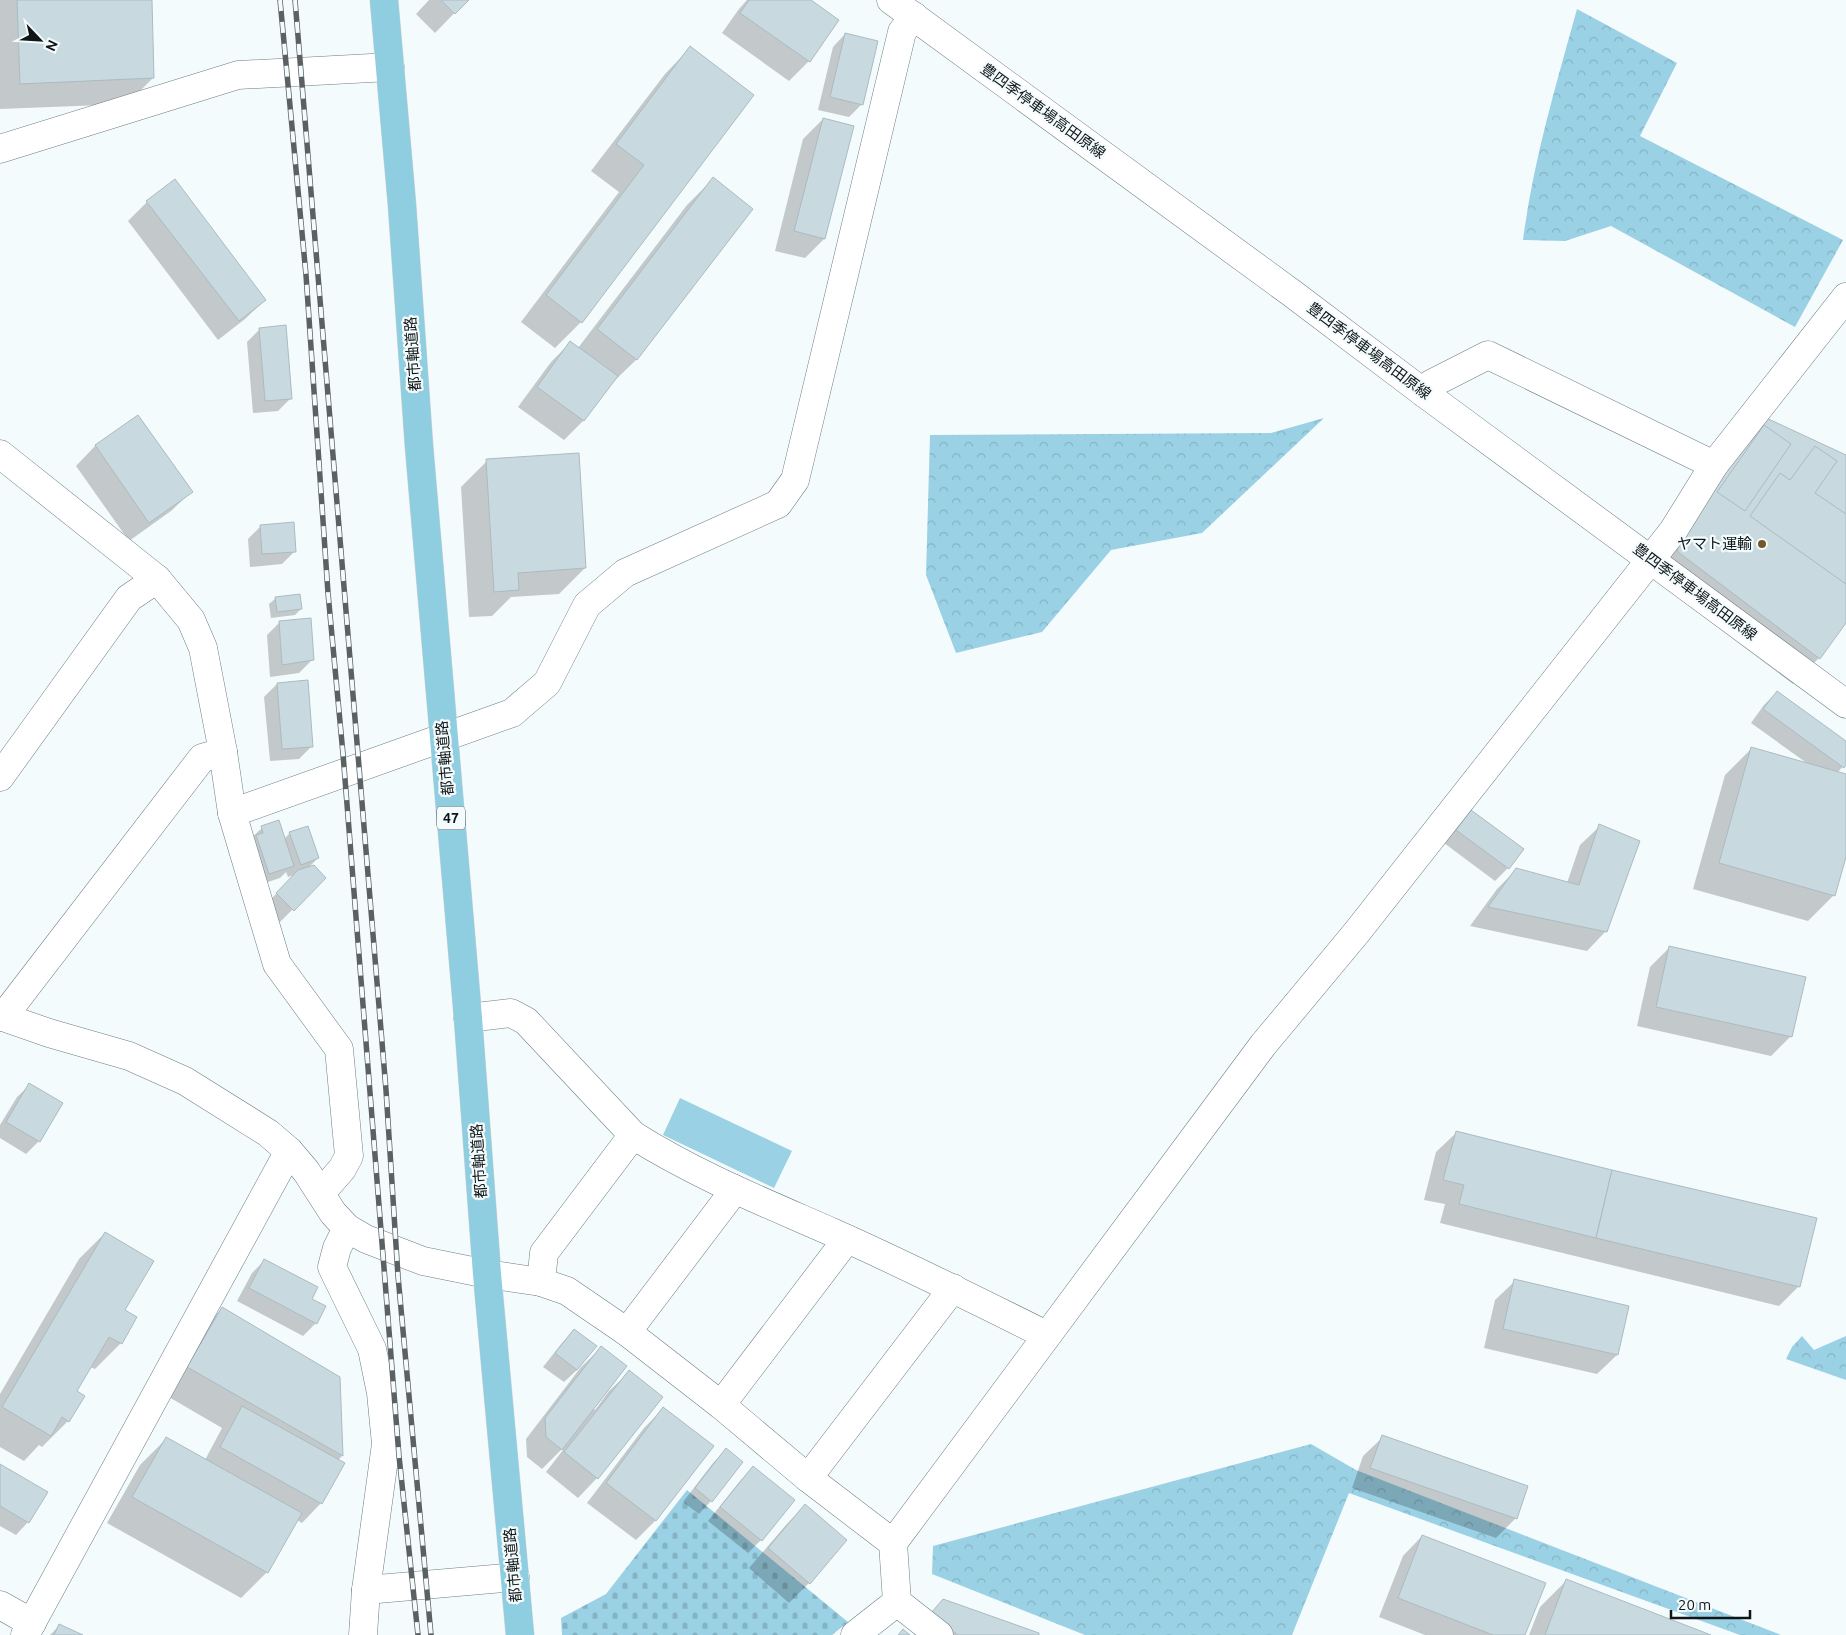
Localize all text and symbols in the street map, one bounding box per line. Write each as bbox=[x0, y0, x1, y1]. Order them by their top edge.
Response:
north arrow bbox=[15, 15, 65, 65]
text: N bbox=[42, 37, 61, 54]
street label: 豊四季停車場高田原線 bbox=[978, 60, 1109, 162]
street label: 豊四季停車場高田原線 bbox=[1304, 299, 1434, 403]
street label: 都市軸道路 bbox=[401, 316, 424, 392]
place label: ヤマト運輸 bbox=[1677, 535, 1752, 552]
marker: ヤマト運輸 bbox=[1756, 538, 1768, 550]
street label: 豊四季停車場高田原線 bbox=[1630, 540, 1760, 644]
street label: 都市軸道路 bbox=[433, 720, 456, 796]
road number: 47 bbox=[437, 806, 465, 830]
street label: 都市軸道路 bbox=[467, 1123, 490, 1199]
street label: 都市軸道路 bbox=[501, 1527, 524, 1603]
scale bar bbox=[1671, 1588, 1750, 1620]
text: 20 m bbox=[1678, 1596, 1711, 1613]

